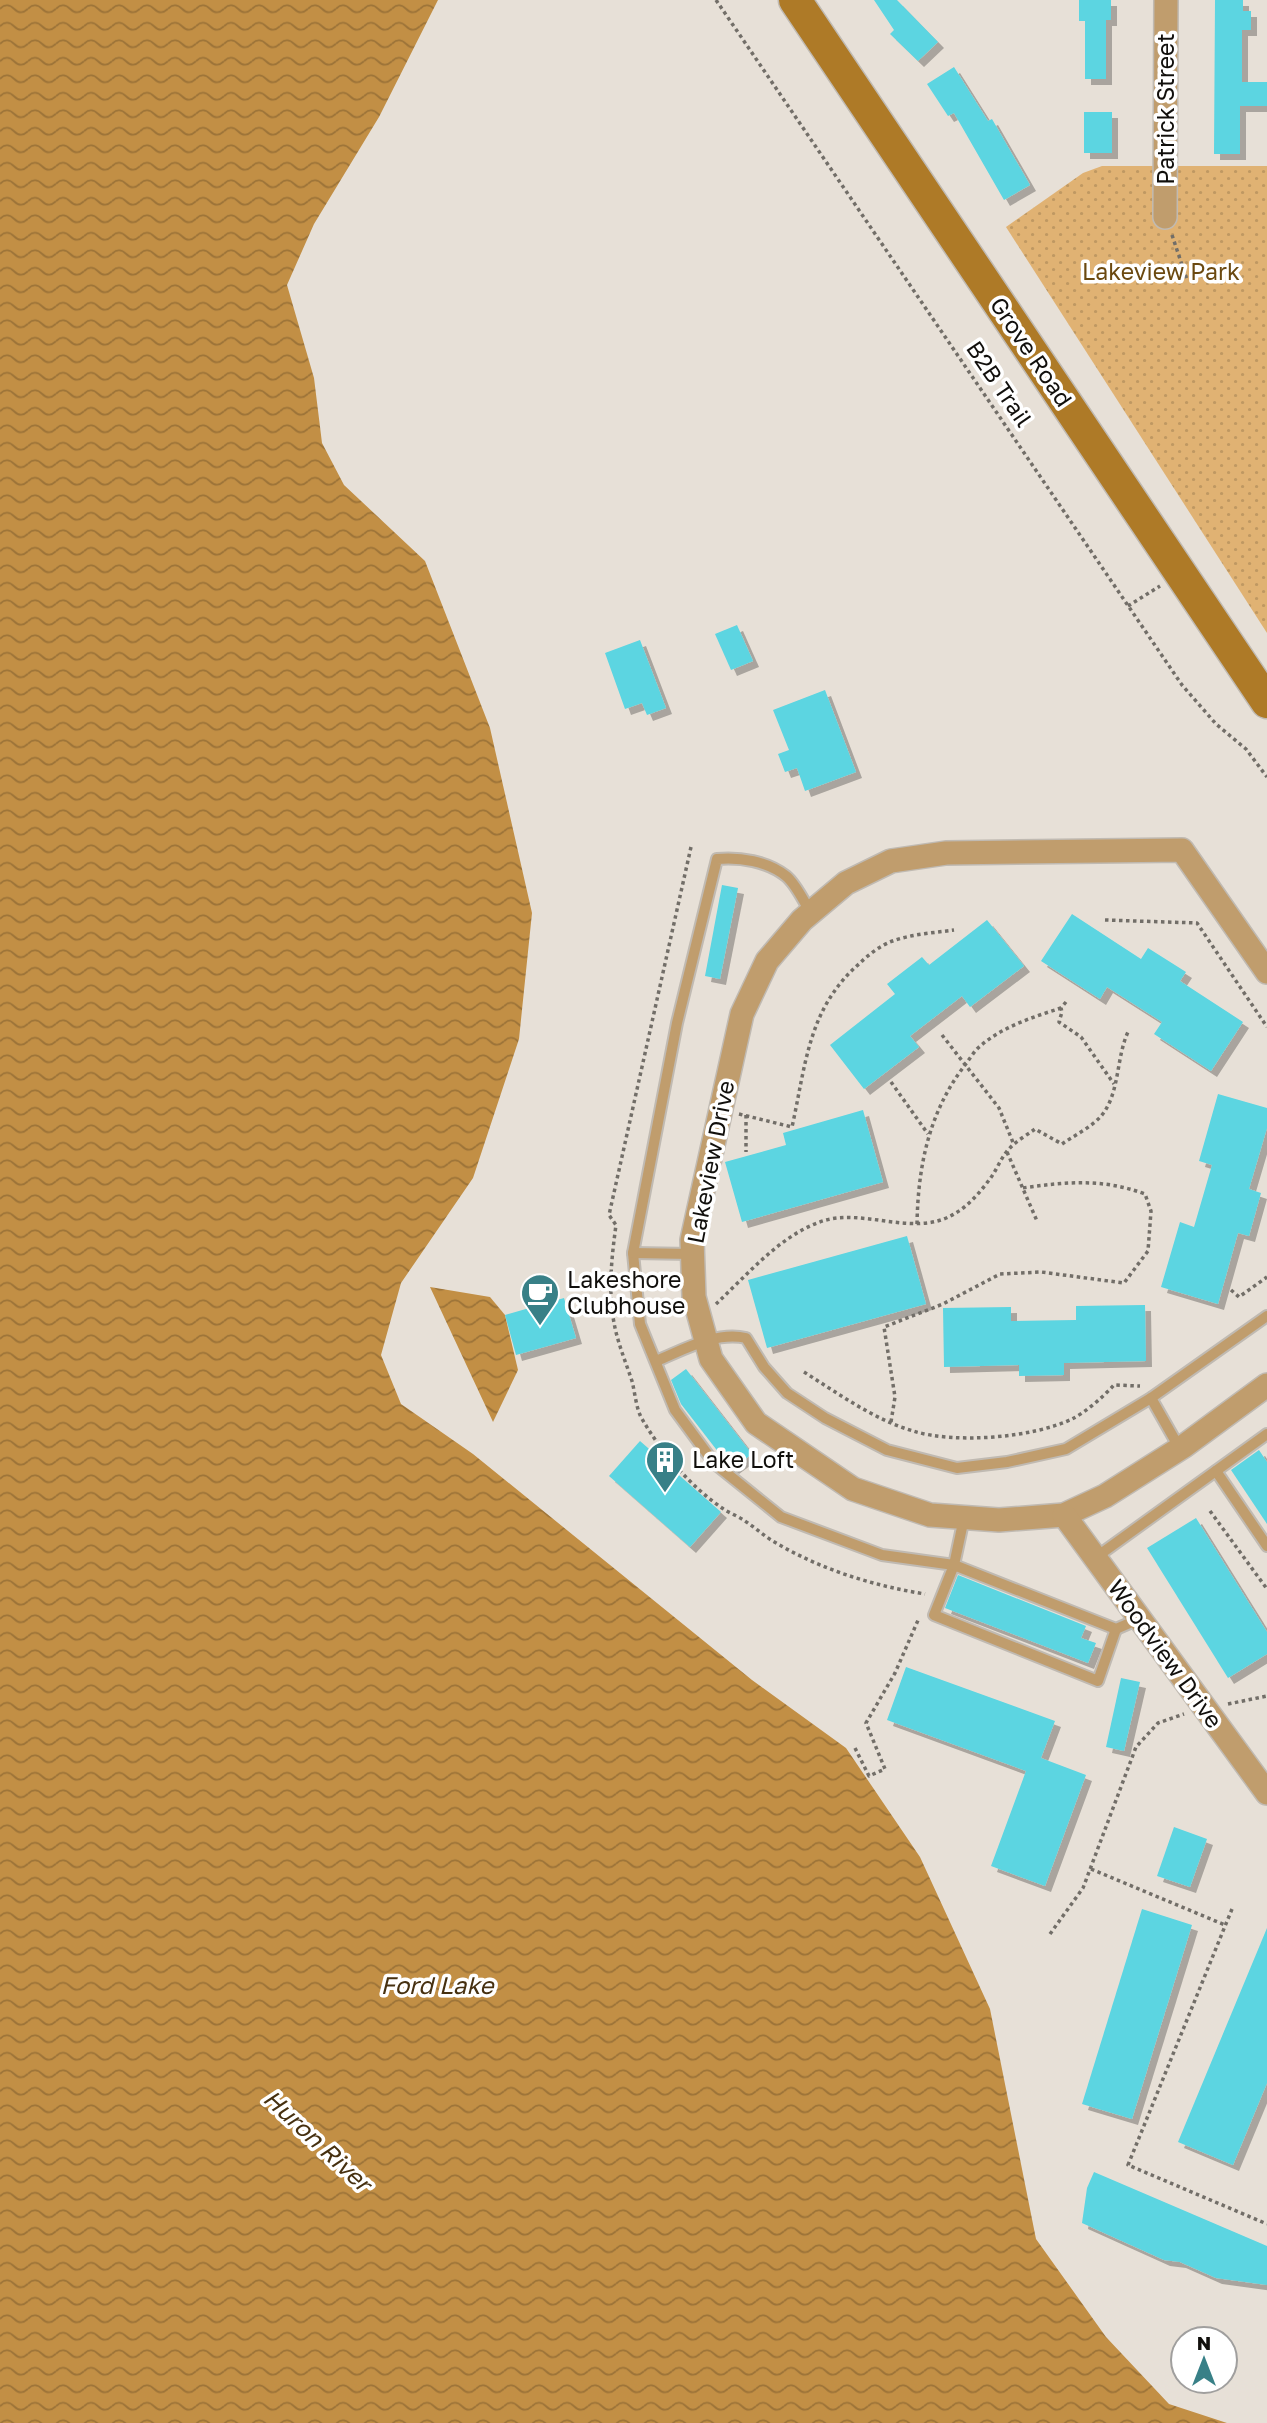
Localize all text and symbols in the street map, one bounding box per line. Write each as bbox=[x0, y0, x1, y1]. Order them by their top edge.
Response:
street label: Patrick Street bbox=[1151, 33, 1179, 185]
park label: Lakeview Park bbox=[1082, 257, 1240, 285]
street label: Grove Road bbox=[985, 291, 1079, 412]
street label: B2B Trail bbox=[961, 335, 1039, 432]
street label: Lakeview Drive bbox=[681, 1078, 740, 1246]
place label: Lakeshore Clubhouse bbox=[567, 1265, 685, 1319]
cafe icon: Lakeshore Clubhouse bbox=[519, 1272, 561, 1327]
building icon: Lake Loft bbox=[644, 1439, 686, 1494]
place label: Lake Loft bbox=[692, 1445, 794, 1473]
street label: Woodview Drive bbox=[1103, 1574, 1229, 1733]
water label: Ford Lake bbox=[381, 1970, 495, 1999]
water label: Huron River bbox=[258, 2083, 380, 2199]
north arrow bbox=[1169, 2325, 1239, 2395]
text: N bbox=[1197, 2331, 1211, 2354]

